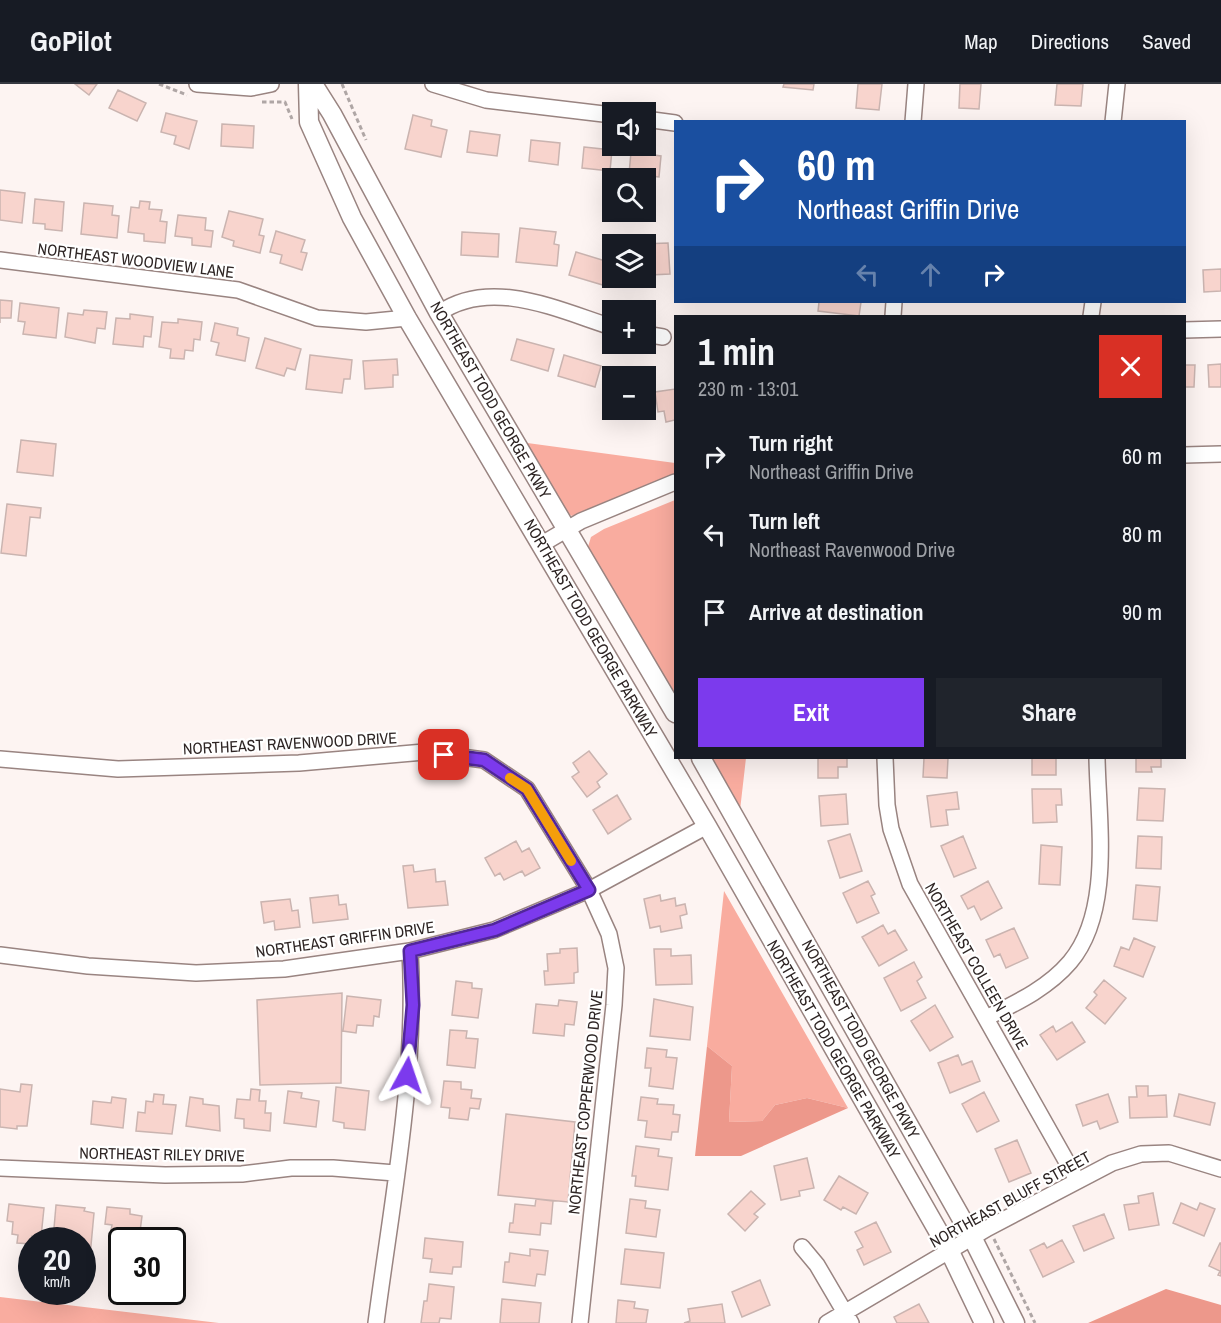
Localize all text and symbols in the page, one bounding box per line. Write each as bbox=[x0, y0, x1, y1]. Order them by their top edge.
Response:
text: GoPilot bbox=[30, 22, 112, 60]
text: Map bbox=[964, 27, 998, 56]
text: Directions bbox=[1031, 27, 1109, 56]
text: Saved bbox=[1142, 27, 1191, 56]
map controls bbox=[602, 102, 656, 420]
button: sound bbox=[602, 102, 656, 156]
text: 60 m bbox=[797, 137, 876, 193]
icon: right bbox=[698, 144, 776, 222]
button: search bbox=[602, 168, 656, 222]
text: Northeast Griffin Drive bbox=[797, 191, 1019, 227]
button: layers bbox=[602, 234, 656, 288]
street label: NORTHEAST WOODVIEW LANE bbox=[36, 237, 236, 283]
icon: left bbox=[851, 258, 884, 291]
icon: ahead bbox=[914, 258, 947, 291]
icon: right bbox=[977, 258, 1010, 291]
street label: NORTHEAST TODD GEORGE PKWY bbox=[425, 297, 557, 503]
button: + bbox=[602, 300, 656, 354]
text: 1 min bbox=[698, 328, 775, 376]
button: close bbox=[1099, 335, 1162, 398]
button: − bbox=[602, 366, 656, 420]
text: 230 m · 13:01 bbox=[698, 375, 798, 402]
text: Turn right bbox=[749, 428, 833, 458]
icon: right bbox=[698, 440, 731, 473]
text: 60 m bbox=[1122, 441, 1162, 471]
text: Northeast Griffin Drive bbox=[749, 458, 914, 485]
text: Turn left bbox=[749, 506, 820, 536]
street label: NORTHEAST TODD GEORGE PARKWAY bbox=[519, 515, 663, 742]
icon: left bbox=[698, 518, 731, 551]
text: 80 m bbox=[1122, 519, 1162, 549]
text: Northeast Ravenwood Drive bbox=[749, 536, 955, 563]
icon: arrive bbox=[698, 596, 731, 629]
text: Arrive at destination bbox=[749, 597, 923, 627]
text: 90 m bbox=[1122, 597, 1162, 627]
button: Exit bbox=[698, 678, 924, 747]
button: Share bbox=[936, 678, 1162, 747]
street label: NORTHEAST RAVENWOOD DRIVE bbox=[182, 726, 398, 760]
pin bbox=[418, 729, 469, 780]
icon: arrive bbox=[427, 738, 460, 771]
street label: NORTHEAST COLLEEN DRIVE bbox=[920, 879, 1034, 1053]
street label: NORTHEAST GRIFFIN DRIVE bbox=[254, 916, 436, 962]
street label: NORTHEAST TODD GEORGE PARKWAY bbox=[762, 936, 906, 1163]
street label: NORTHEAST TODD GEORGE PKWY bbox=[797, 936, 925, 1143]
street label: NORTHEAST COPPERWOOD DRIVE bbox=[562, 989, 608, 1215]
position arrow bbox=[375, 1043, 439, 1107]
street label: NORTHEAST RILEY DRIVE bbox=[79, 1142, 245, 1166]
street label: NORTHEAST BLUFF STREET bbox=[925, 1145, 1095, 1253]
speed limit sign: 30 bbox=[108, 1227, 186, 1305]
text: 20 bbox=[43, 1239, 71, 1279]
text: km/h bbox=[44, 1271, 70, 1292]

